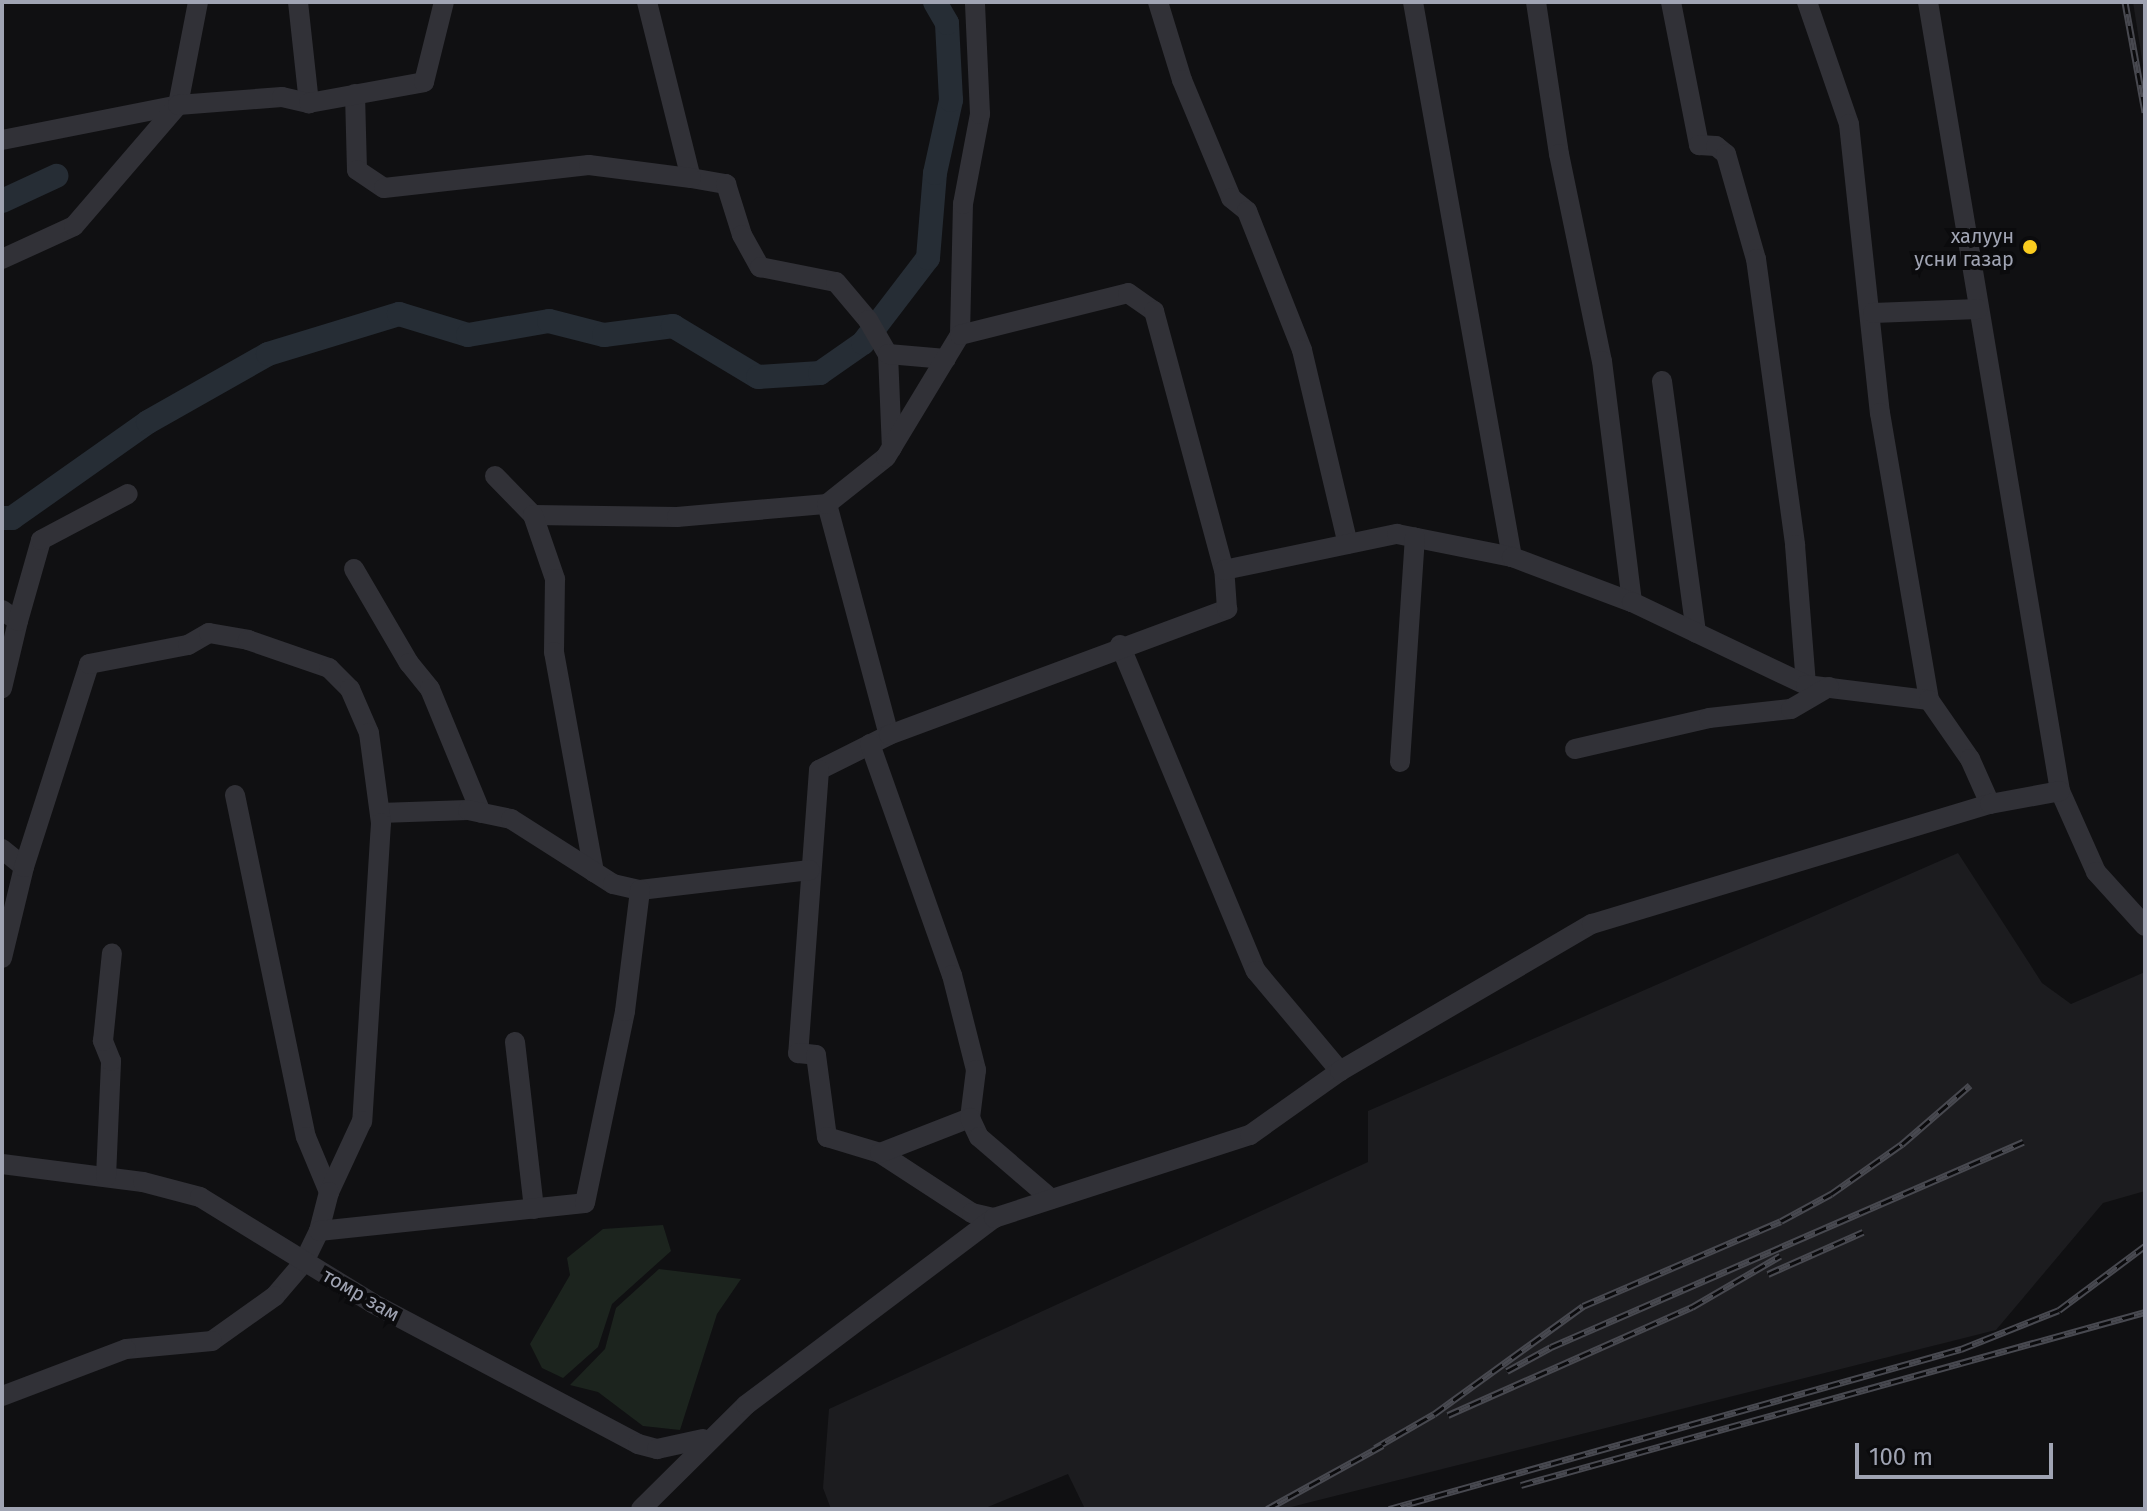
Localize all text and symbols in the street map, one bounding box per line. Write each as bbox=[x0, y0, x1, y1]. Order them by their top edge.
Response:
place label: халуун усни газар bbox=[1914, 224, 2014, 271]
marker: халуун усни газар bbox=[2021, 238, 2039, 256]
street label: томр зам bbox=[318, 1263, 404, 1327]
scale bar bbox=[1859, 1427, 2057, 1477]
text: 100 m bbox=[1869, 1443, 1933, 1471]

